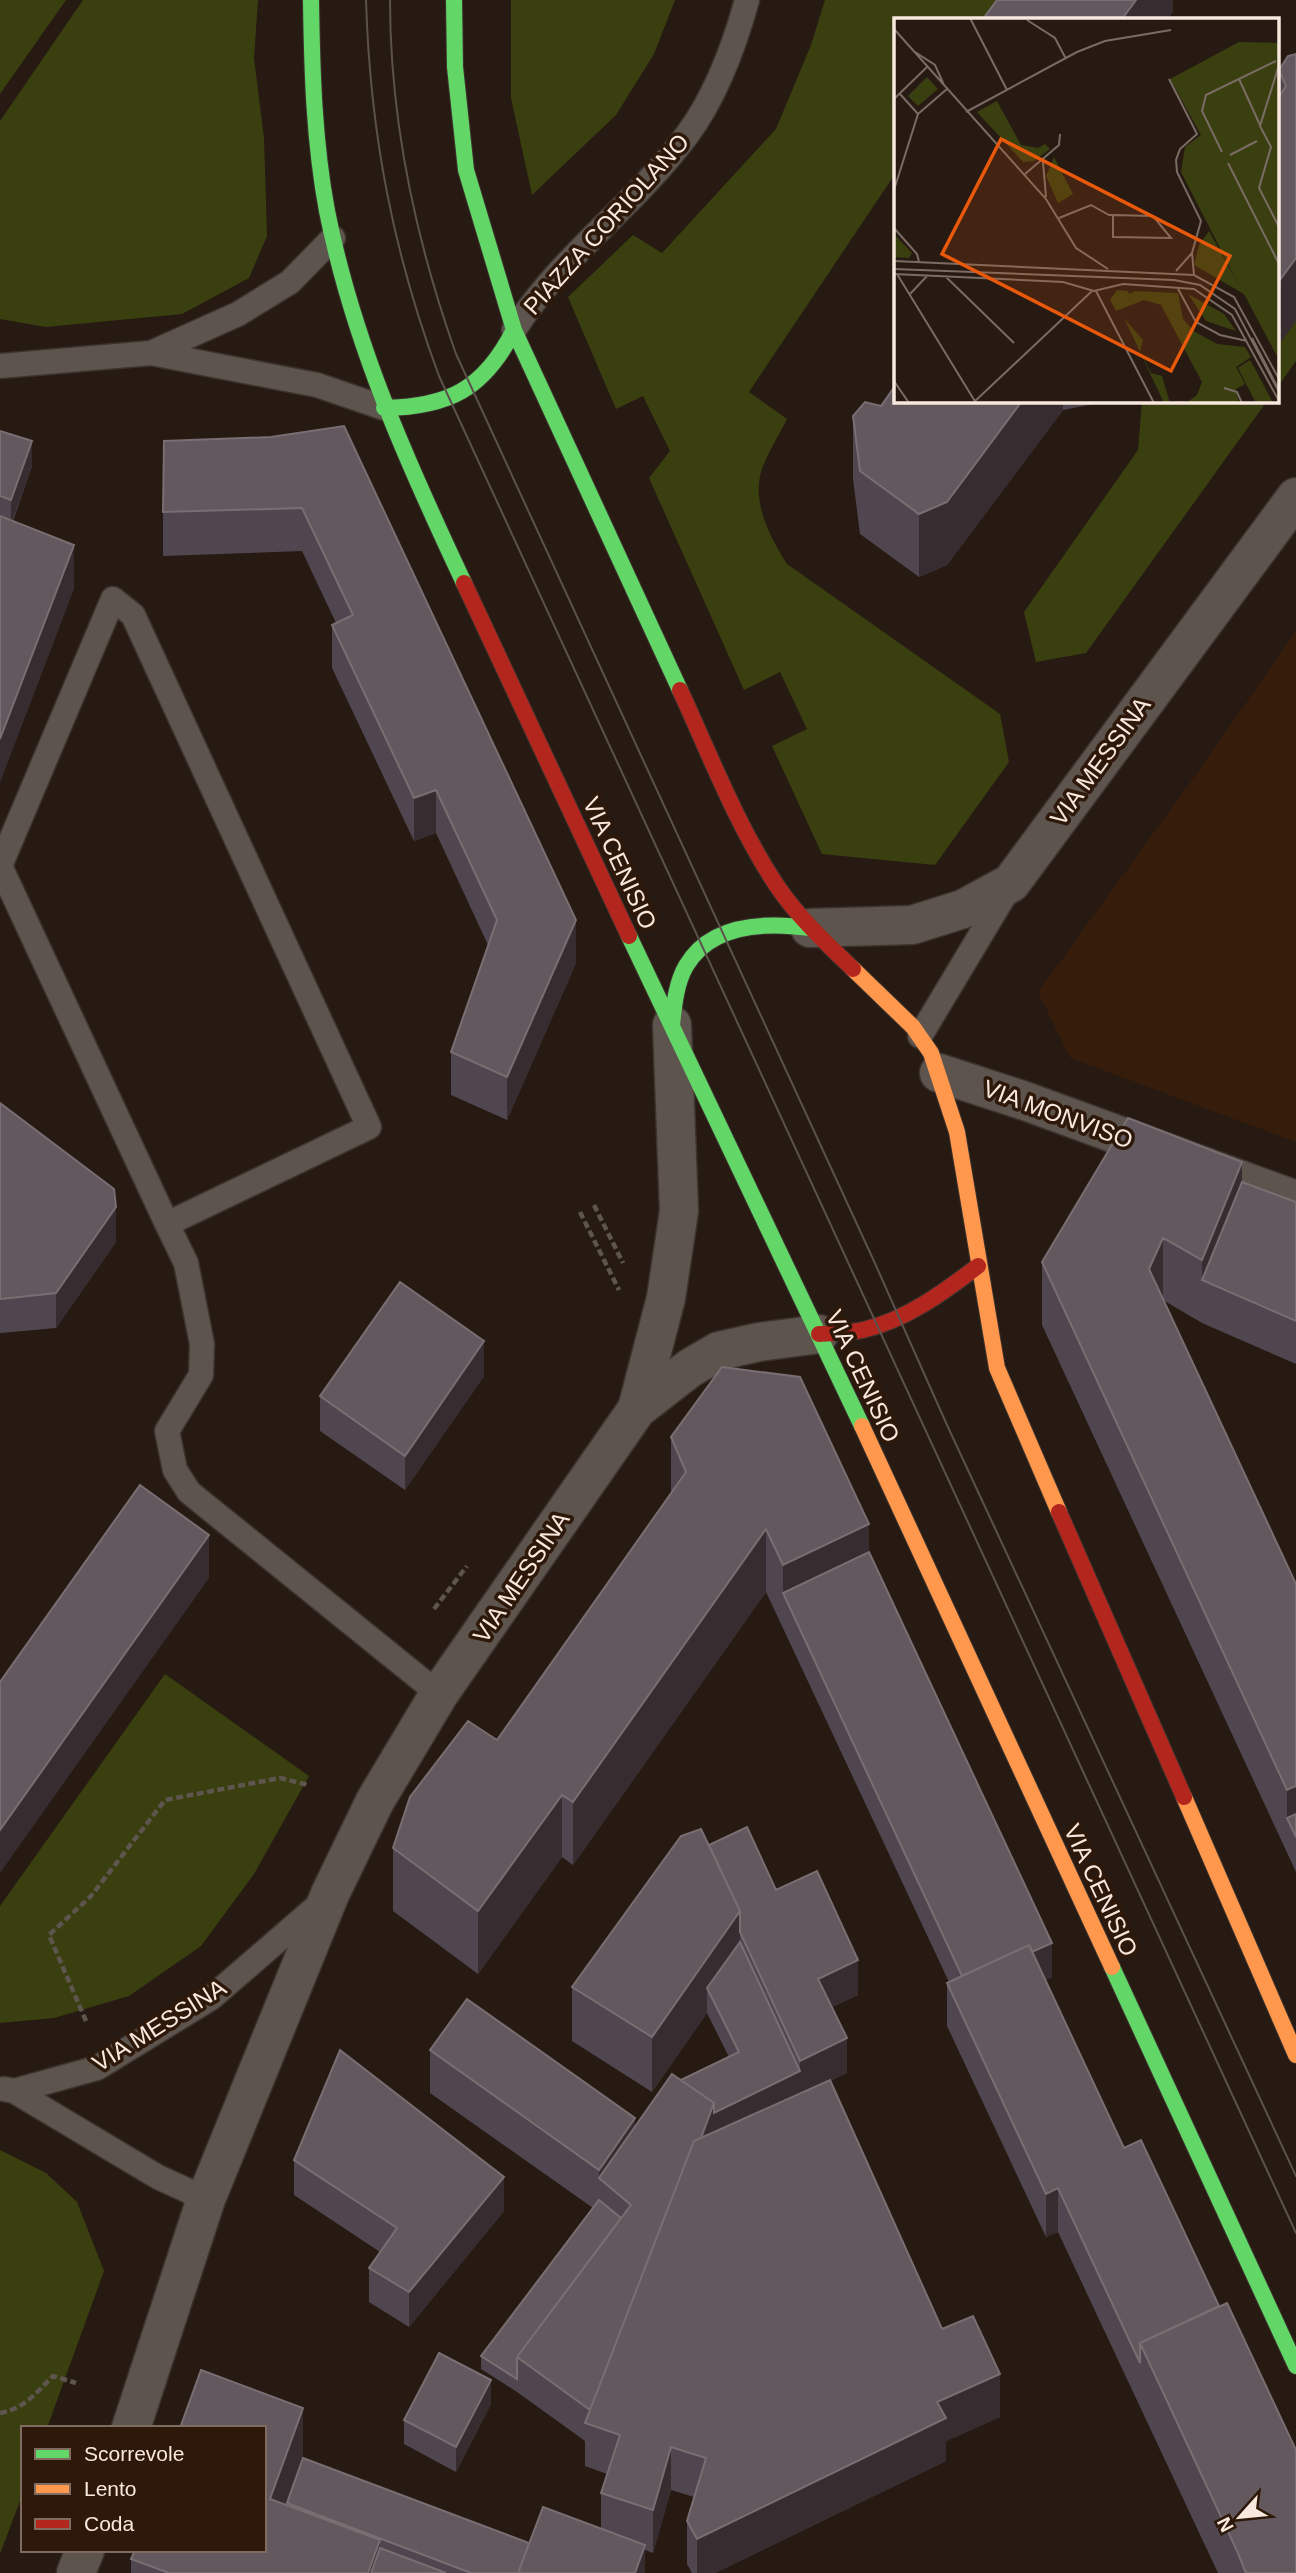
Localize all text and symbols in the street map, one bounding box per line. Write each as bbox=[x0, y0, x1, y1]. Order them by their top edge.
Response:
inset map bbox=[894, 18, 1278, 402]
street label: PIAZZA CORIOLANO bbox=[518, 128, 694, 320]
street label: VIA MESSINA bbox=[1044, 692, 1156, 830]
street label: VIA CENISIO bbox=[578, 793, 662, 933]
street label: VIA MONVISO bbox=[979, 1074, 1137, 1154]
street label: VIA CENISIO bbox=[821, 1306, 905, 1446]
street label: VIA MESSINA bbox=[467, 1506, 575, 1648]
street label: VIA CENISIO bbox=[1059, 1820, 1143, 1960]
street label: VIA MESSINA bbox=[87, 1973, 231, 2077]
legend bbox=[21, 2426, 266, 2552]
text: Scorrevole bbox=[84, 2442, 184, 2465]
text: Lento bbox=[84, 2477, 137, 2500]
north arrow bbox=[1205, 2482, 1275, 2552]
text: Coda bbox=[84, 2512, 135, 2535]
text: N bbox=[1213, 2514, 1238, 2535]

